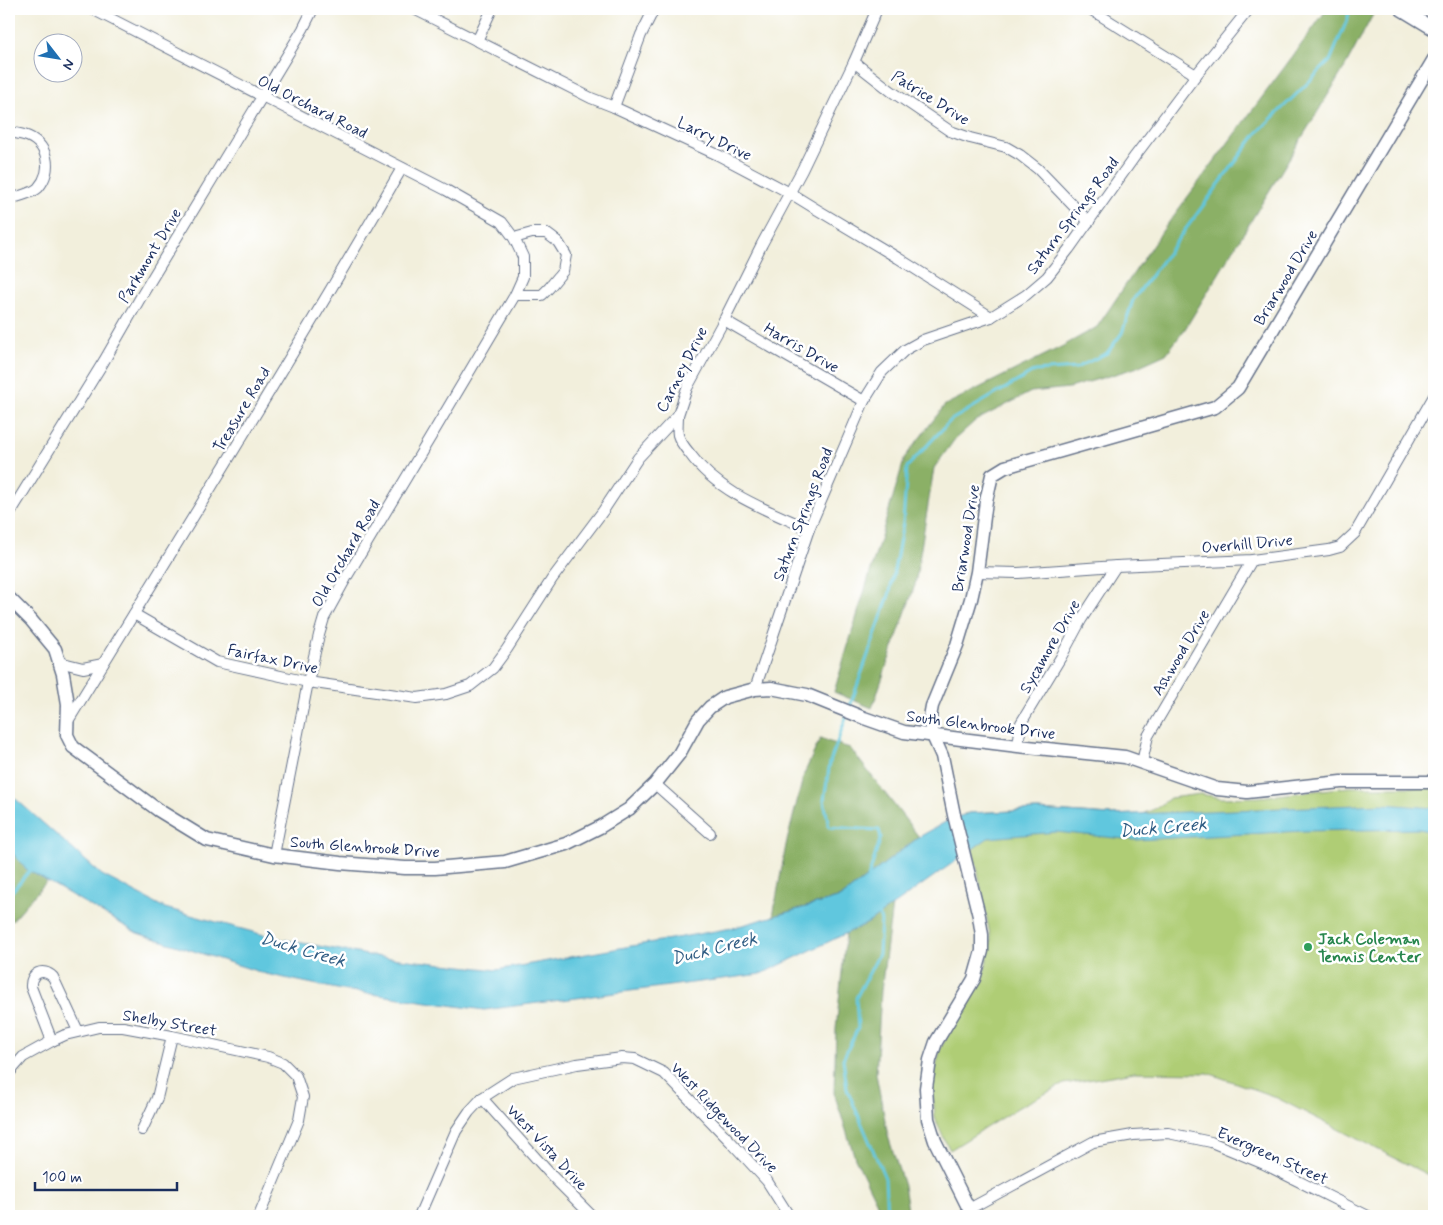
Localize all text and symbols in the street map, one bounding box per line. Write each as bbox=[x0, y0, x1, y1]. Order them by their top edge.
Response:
north arrow bbox=[32, 32, 82, 82]
text: N bbox=[58, 56, 78, 73]
street label: Patrice Drive bbox=[887, 66, 973, 131]
street label: Old Orchard Road bbox=[254, 71, 371, 144]
street label: Larry Drive bbox=[674, 112, 755, 166]
street label: Saturn Springs Road bbox=[1022, 153, 1124, 279]
street label: Parkmont Drive bbox=[114, 205, 187, 307]
street label: Briarwood Drive bbox=[1249, 226, 1323, 330]
street label: Harris Drive bbox=[760, 318, 843, 378]
street label: Carney Drive bbox=[652, 323, 713, 416]
street label: Treasure Road bbox=[209, 363, 276, 456]
street label: Saturn Springs Road bbox=[768, 445, 839, 584]
street label: Briarwood Drive bbox=[948, 483, 985, 593]
street label: Old Orchard Road bbox=[307, 496, 386, 611]
street label: Overhill Drive bbox=[1201, 530, 1294, 559]
street label: Sycamore Drive bbox=[1015, 596, 1086, 697]
street label: Ashwood Drive bbox=[1147, 606, 1215, 700]
street label: Fairfax Drive bbox=[225, 640, 320, 679]
street label: South Glenbrook Drive bbox=[905, 706, 1057, 745]
water label: Duck Creek bbox=[1118, 812, 1208, 844]
street label: South Glenbrook Drive bbox=[289, 832, 440, 863]
water label: Duck Creek bbox=[257, 926, 348, 974]
water label: Duck Creek bbox=[669, 927, 760, 971]
place label: Jack Coleman Tennis Center bbox=[1318, 929, 1421, 968]
marker: Jack Coleman Tennis Center bbox=[1302, 941, 1314, 953]
street label: Shelby Street bbox=[121, 1005, 219, 1042]
street label: West Ridgewood Drive bbox=[665, 1058, 782, 1179]
street label: West Vista Drive bbox=[502, 1101, 592, 1196]
street label: Evergreen Street bbox=[1213, 1122, 1332, 1191]
scale bar bbox=[35, 1160, 178, 1192]
text: 100 m bbox=[42, 1168, 82, 1188]

